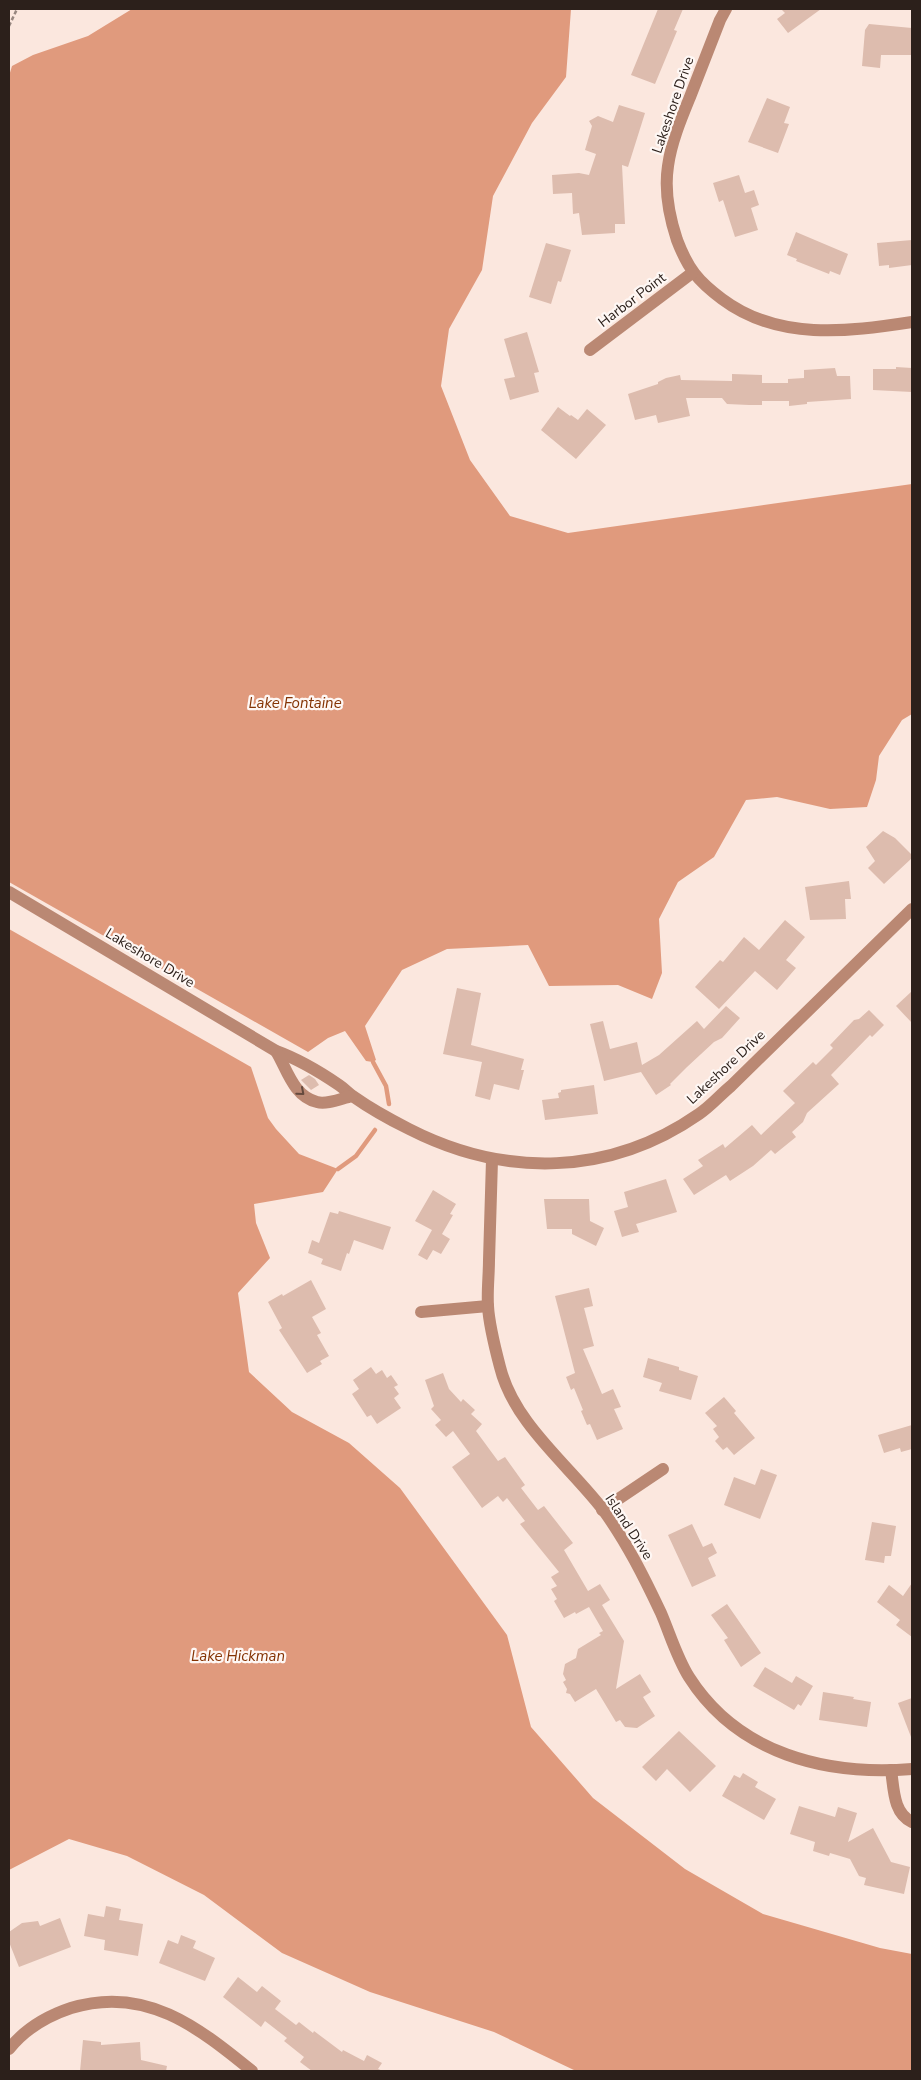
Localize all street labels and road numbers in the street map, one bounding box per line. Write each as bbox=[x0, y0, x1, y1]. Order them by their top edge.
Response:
street label: Lakeshore Drive bbox=[648, 54, 698, 156]
street label: Harbor Point bbox=[594, 268, 670, 332]
street label: Lakeshore Drive bbox=[102, 924, 198, 992]
street label: Lakeshore Drive bbox=[683, 1026, 769, 1108]
street label: Island Drive bbox=[601, 1490, 657, 1564]

